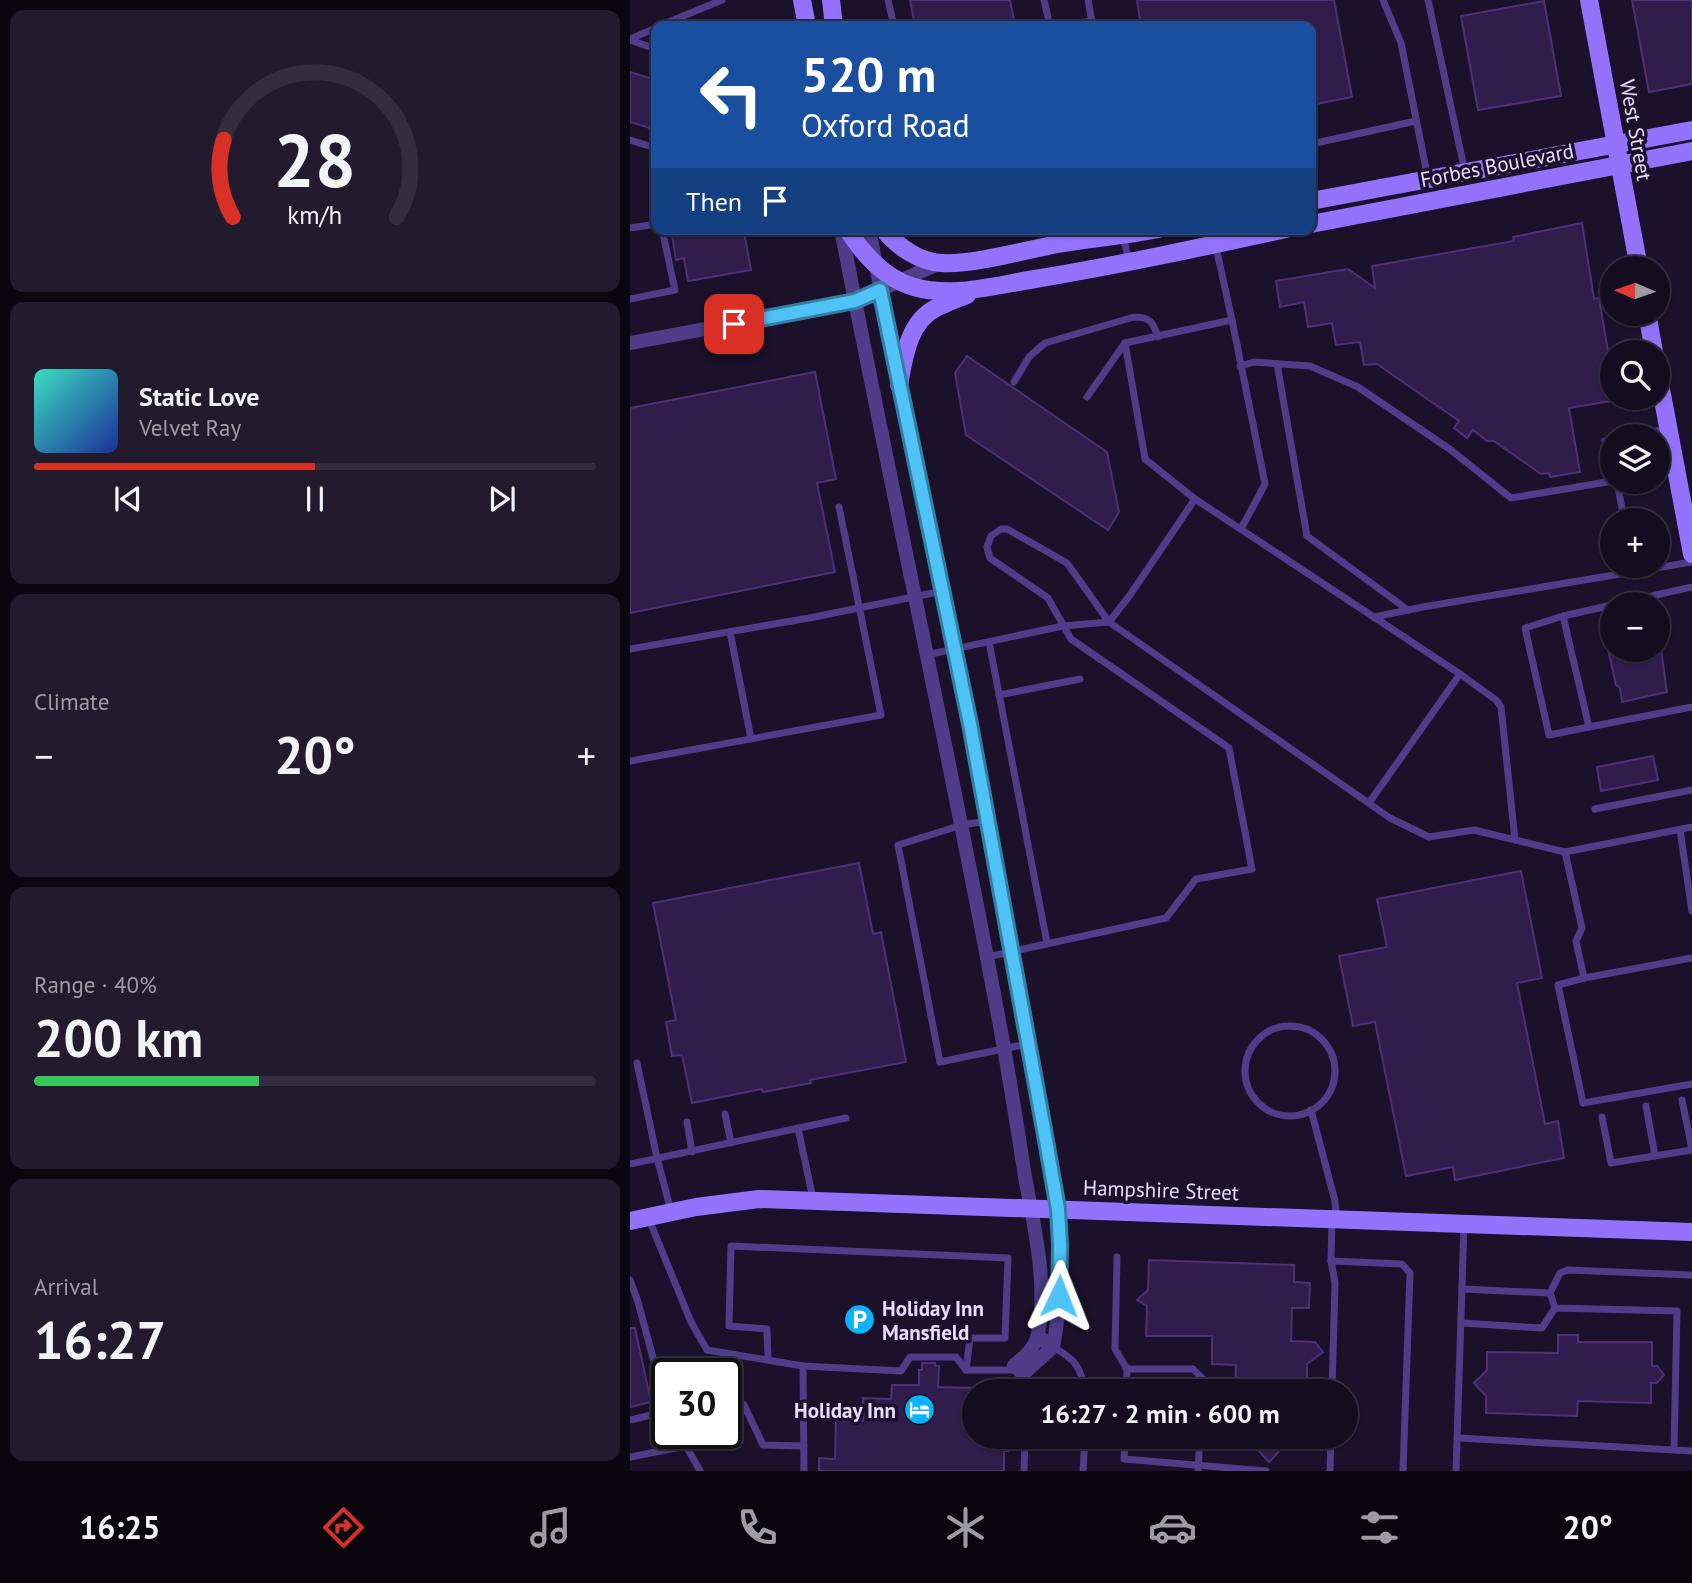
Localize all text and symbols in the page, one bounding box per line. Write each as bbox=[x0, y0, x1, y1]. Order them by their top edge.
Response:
text: 520 m bbox=[801, 42, 936, 106]
icon: left bbox=[686, 49, 777, 140]
street label: West Street bbox=[1614, 77, 1658, 183]
text: Oxford Road bbox=[801, 104, 970, 146]
text: 28 bbox=[274, 113, 356, 207]
street label: Forbes Boulevard bbox=[1418, 137, 1576, 193]
icon: arrive bbox=[756, 182, 794, 220]
text: Then bbox=[686, 185, 742, 218]
text: km/h bbox=[288, 199, 342, 231]
north arrow bbox=[1600, 256, 1670, 326]
map controls bbox=[1600, 256, 1670, 662]
pin bbox=[704, 294, 764, 354]
icon: arrive bbox=[715, 305, 753, 343]
button: search bbox=[1600, 340, 1670, 410]
text: Static Love bbox=[139, 380, 260, 413]
text: Velvet Ray bbox=[139, 413, 241, 442]
button: layers bbox=[1600, 424, 1670, 494]
icon: previous bbox=[109, 480, 147, 518]
icon: pause bbox=[296, 480, 334, 518]
icon: next bbox=[483, 480, 521, 518]
button: + bbox=[1600, 508, 1670, 578]
button: − bbox=[1600, 592, 1670, 662]
text: Climate bbox=[34, 687, 109, 716]
text: 20° bbox=[274, 721, 356, 788]
text: − bbox=[34, 731, 53, 780]
text: + bbox=[577, 731, 596, 780]
text: Range · 40% bbox=[34, 970, 157, 999]
text: 200 km bbox=[34, 1004, 203, 1071]
street label: Hampshire Street bbox=[1083, 1174, 1239, 1206]
position arrow bbox=[1022, 1259, 1096, 1333]
text: Arrival bbox=[34, 1272, 98, 1301]
place label: Holiday Inn Mansfield bbox=[882, 1295, 984, 1346]
parking icon: Holiday Inn Mansfield bbox=[842, 1303, 876, 1337]
text: 16:27 bbox=[34, 1306, 166, 1373]
speed limit sign: 30 bbox=[651, 1358, 742, 1449]
hotel icon: Holiday Inn bbox=[902, 1393, 936, 1427]
place label: Holiday Inn bbox=[794, 1397, 896, 1424]
text: 16:27 · 2 min · 600 m bbox=[1040, 1397, 1280, 1430]
icon: directions bbox=[319, 1503, 368, 1552]
icon: music bbox=[526, 1503, 575, 1552]
icon: phone bbox=[733, 1503, 782, 1552]
icon: climate bbox=[941, 1503, 990, 1552]
icon: car bbox=[1148, 1503, 1197, 1552]
icon: filters bbox=[1355, 1503, 1404, 1552]
text: 16:25 bbox=[79, 1506, 160, 1548]
text: 20° bbox=[1563, 1506, 1613, 1548]

